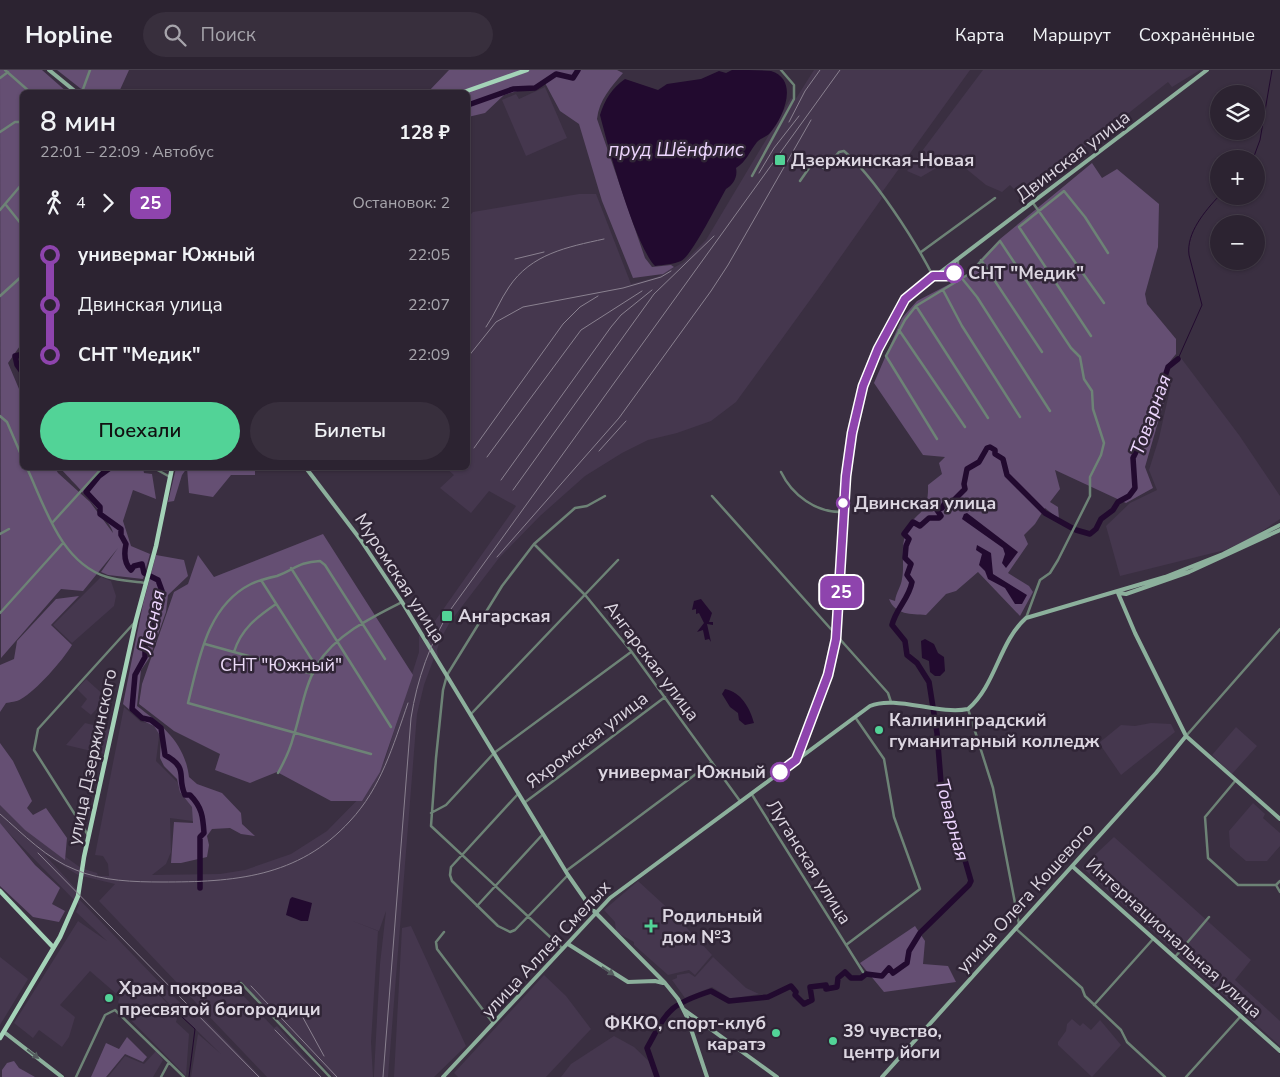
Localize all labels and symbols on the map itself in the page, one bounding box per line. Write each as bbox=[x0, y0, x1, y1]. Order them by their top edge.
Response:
street label: Двинская улица bbox=[1011, 105, 1135, 207]
water label: пруд Шёнфлис bbox=[608, 137, 744, 163]
place label: Дзержинская-Новая bbox=[791, 148, 974, 172]
marker: Дзержинская-Новая bbox=[773, 153, 787, 167]
place label: СНТ "Медик" bbox=[968, 261, 1084, 285]
marker: СНТ "Медик" bbox=[944, 263, 964, 283]
water label: Товарная bbox=[1124, 371, 1178, 459]
place label: Двинская улица bbox=[854, 491, 996, 515]
marker: Двинская улица bbox=[836, 496, 850, 510]
street label: Муромская улица bbox=[349, 509, 451, 647]
line badge: 25 bbox=[818, 576, 864, 608]
water label: Лесная bbox=[132, 588, 171, 657]
street label: Ангарская улица bbox=[599, 596, 705, 726]
place label: Ангарская bbox=[458, 604, 551, 628]
marker: Ангарская bbox=[440, 609, 454, 623]
park label: СНТ "Южный" bbox=[220, 653, 342, 677]
street label: улица Дзержинского bbox=[62, 667, 122, 847]
street label: Яхромская улица bbox=[521, 686, 653, 794]
place label: Калининградский гуманитарный колледж bbox=[889, 708, 1100, 753]
marker: Калининградский гуманитарный колледж bbox=[873, 724, 885, 736]
place label: универмаг Южный bbox=[598, 760, 766, 784]
marker: универмаг Южный bbox=[770, 762, 790, 782]
water label: Товарная bbox=[929, 776, 975, 864]
street label: Луганская улица bbox=[761, 795, 857, 929]
street label: улица Олега Кошевого bbox=[951, 818, 1099, 978]
street label: Интернациональная улица bbox=[1081, 852, 1267, 1024]
street label: улица Аллея Смелых bbox=[476, 875, 616, 1023]
place label: Родильный дом №3 bbox=[662, 904, 763, 949]
marker: Родильный дом №3 bbox=[644, 919, 658, 933]
one-way arrow bbox=[602, 967, 615, 976]
place label: Храм покрова пресвятой богородици bbox=[118, 976, 321, 1021]
marker: Храм покрова пресвятой богородици bbox=[103, 992, 115, 1004]
place label: ФККО, спорт-клуб каратэ bbox=[604, 1011, 766, 1056]
place label: 39 чувство, центр йоги bbox=[843, 1019, 942, 1064]
marker: ФККО, спорт-клуб каратэ bbox=[770, 1027, 782, 1039]
marker: 39 чувство, центр йоги bbox=[827, 1035, 839, 1047]
one-way arrow bbox=[26, 1049, 39, 1060]

